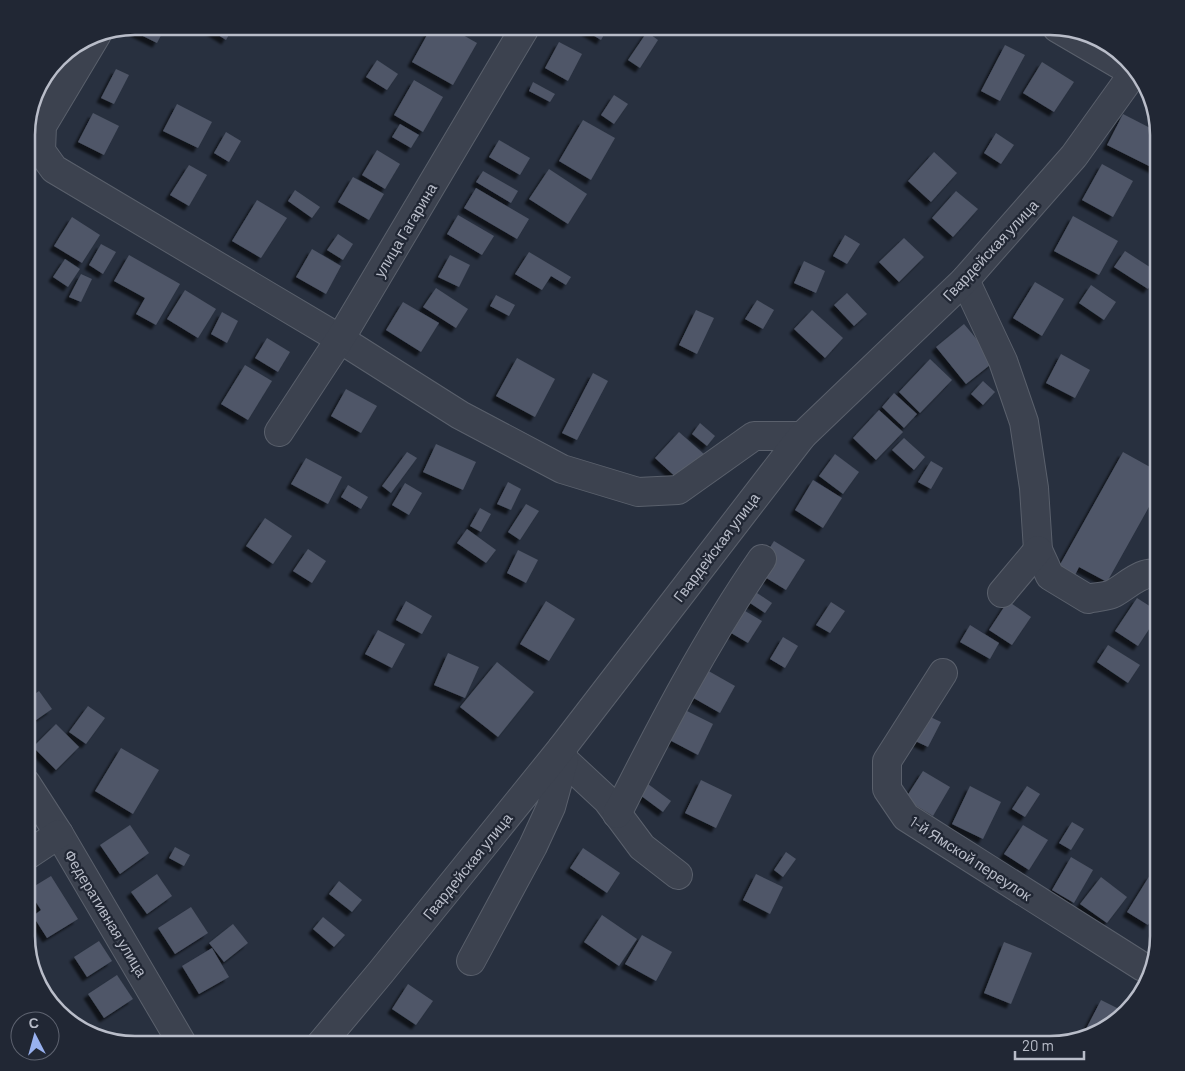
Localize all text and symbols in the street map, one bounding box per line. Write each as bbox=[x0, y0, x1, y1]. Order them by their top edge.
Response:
street label: улица Гагарина bbox=[370, 179, 441, 280]
street label: Гвардейская улица bbox=[938, 195, 1042, 304]
street label: Гвардейская улица bbox=[669, 488, 763, 605]
street label: Гвардейская улица bbox=[418, 809, 516, 923]
street label: 1-й Ямской переулок bbox=[907, 812, 1036, 904]
street label: Федеративная улица bbox=[61, 846, 151, 980]
north arrow bbox=[10, 1011, 60, 1061]
text: С bbox=[28, 1014, 40, 1032]
scale bar bbox=[1015, 1028, 1084, 1060]
text: 20 m bbox=[1022, 1036, 1054, 1054]

